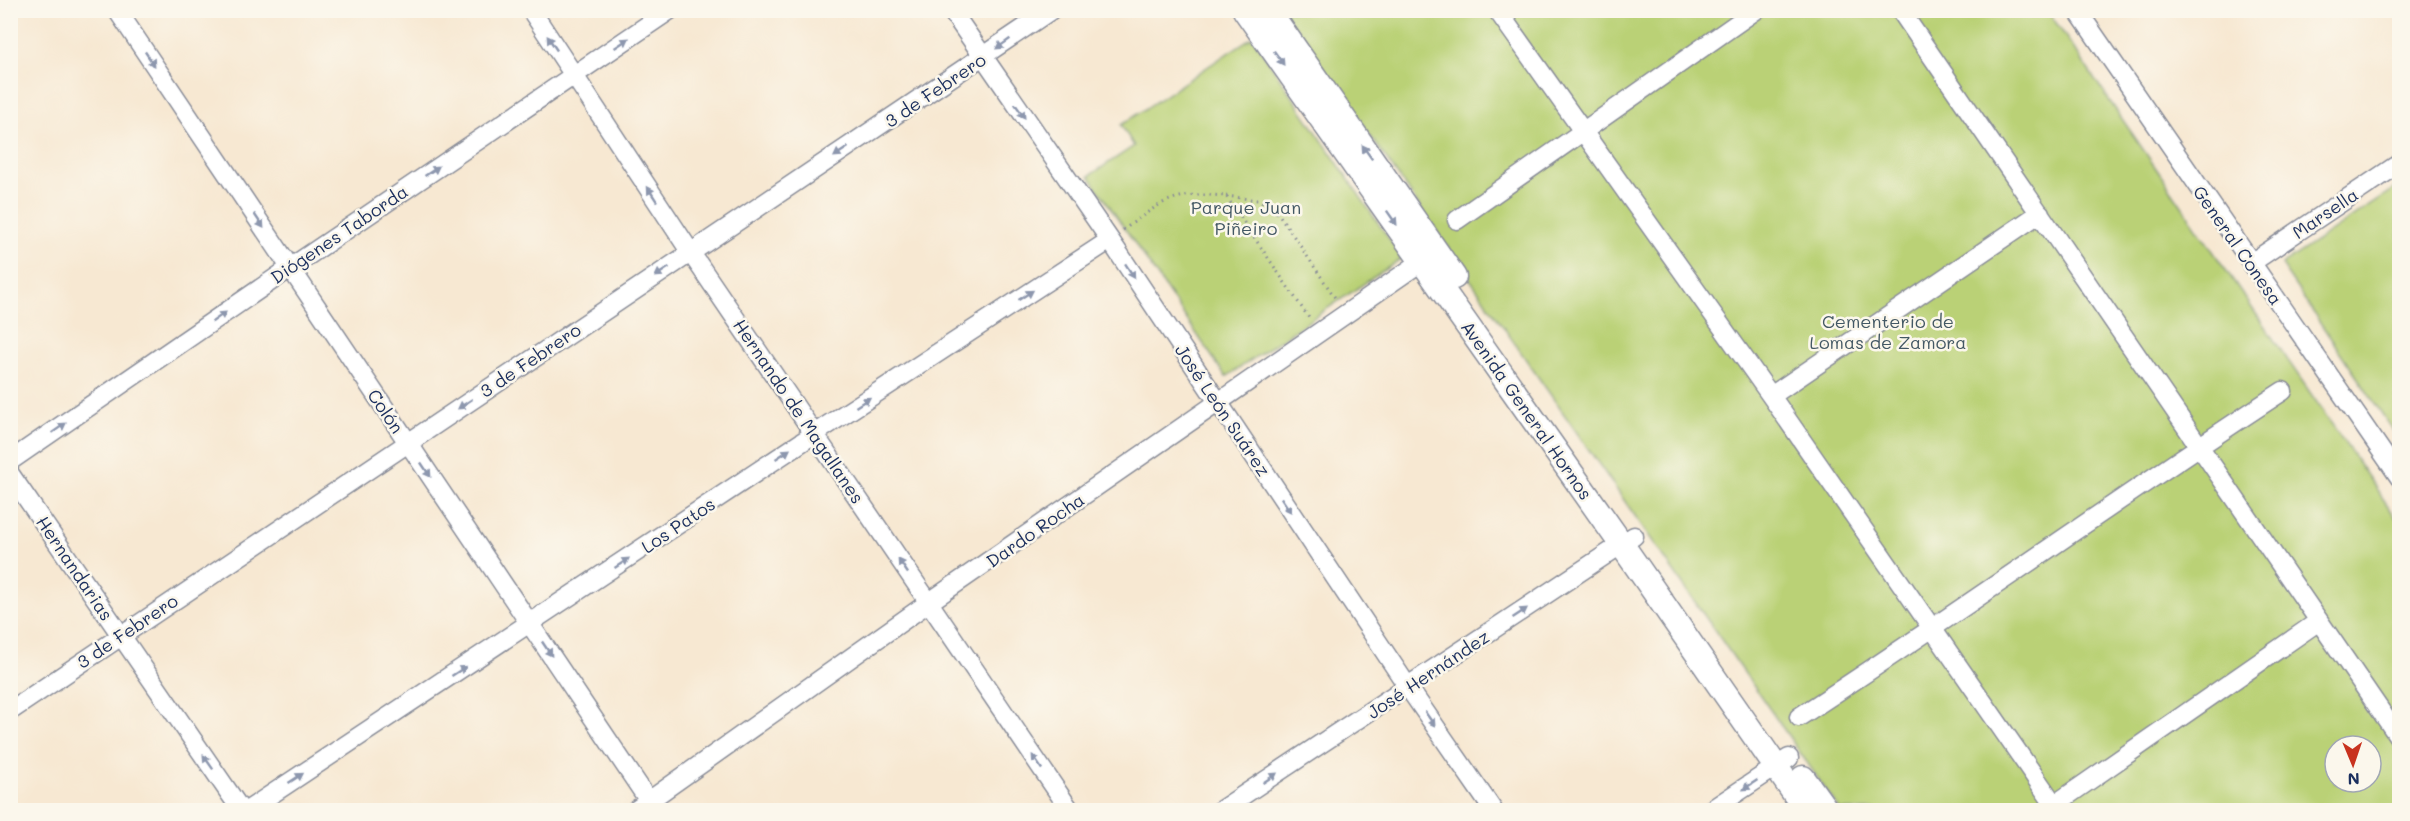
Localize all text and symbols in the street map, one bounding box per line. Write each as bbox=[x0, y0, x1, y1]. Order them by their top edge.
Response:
one-way arrow bbox=[547, 35, 558, 51]
one-way arrow bbox=[614, 38, 630, 49]
one-way arrow bbox=[995, 38, 1011, 49]
street label: 3 de Febrero bbox=[880, 47, 991, 133]
one-way arrow bbox=[1273, 50, 1285, 66]
one-way arrow bbox=[144, 51, 155, 67]
one-way arrow bbox=[1014, 102, 1026, 118]
one-way arrow bbox=[1361, 145, 1373, 161]
one-way arrow bbox=[833, 147, 850, 158]
one-way arrow bbox=[424, 166, 440, 177]
street label: Diógenes Taborda bbox=[266, 179, 412, 289]
street label: General Conesa bbox=[2188, 180, 2288, 310]
street label: Marsella bbox=[2287, 182, 2363, 244]
one-way arrow bbox=[646, 186, 658, 202]
park label: Parque Juan Piñeiro bbox=[1191, 195, 1301, 240]
one-way arrow bbox=[1385, 210, 1397, 225]
one-way arrow bbox=[253, 213, 264, 229]
one-way arrow bbox=[1125, 263, 1136, 280]
one-way arrow bbox=[653, 267, 670, 278]
one-way arrow bbox=[1018, 289, 1034, 301]
park label: Cementerio de Lomas de Zamora bbox=[1809, 309, 1967, 354]
one-way arrow bbox=[210, 311, 226, 323]
street label: Hernando de Magallanes bbox=[728, 314, 870, 508]
street label: Avenida General Hornos bbox=[1456, 316, 1598, 504]
street label: 3 de Febrero bbox=[475, 317, 586, 403]
street label: José León Suárez bbox=[1170, 339, 1276, 481]
street label: Colón bbox=[362, 384, 410, 438]
one-way arrow bbox=[855, 396, 871, 407]
one-way arrow bbox=[457, 398, 473, 410]
one-way arrow bbox=[50, 422, 66, 434]
one-way arrow bbox=[775, 448, 791, 460]
one-way arrow bbox=[420, 462, 432, 478]
street label: Dardo Rocha bbox=[981, 487, 1089, 573]
street label: Los Patos bbox=[636, 492, 720, 558]
one-way arrow bbox=[1280, 497, 1291, 513]
street label: Hernandarias bbox=[31, 511, 119, 625]
one-way arrow bbox=[613, 557, 629, 569]
one-way arrow bbox=[898, 558, 909, 574]
street label: 3 de Febrero bbox=[72, 588, 183, 674]
one-way arrow bbox=[1512, 607, 1528, 618]
street label: José Hernández bbox=[1362, 624, 1494, 724]
one-way arrow bbox=[541, 641, 552, 657]
one-way arrow bbox=[451, 665, 467, 677]
one-way arrow bbox=[1424, 711, 1435, 727]
north arrow bbox=[2323, 734, 2383, 794]
one-way arrow bbox=[1032, 754, 1043, 770]
one-way arrow bbox=[202, 755, 214, 771]
text: N bbox=[2347, 769, 2360, 790]
one-way arrow bbox=[288, 773, 305, 784]
one-way arrow bbox=[1262, 773, 1278, 784]
one-way arrow bbox=[1742, 779, 1758, 790]

